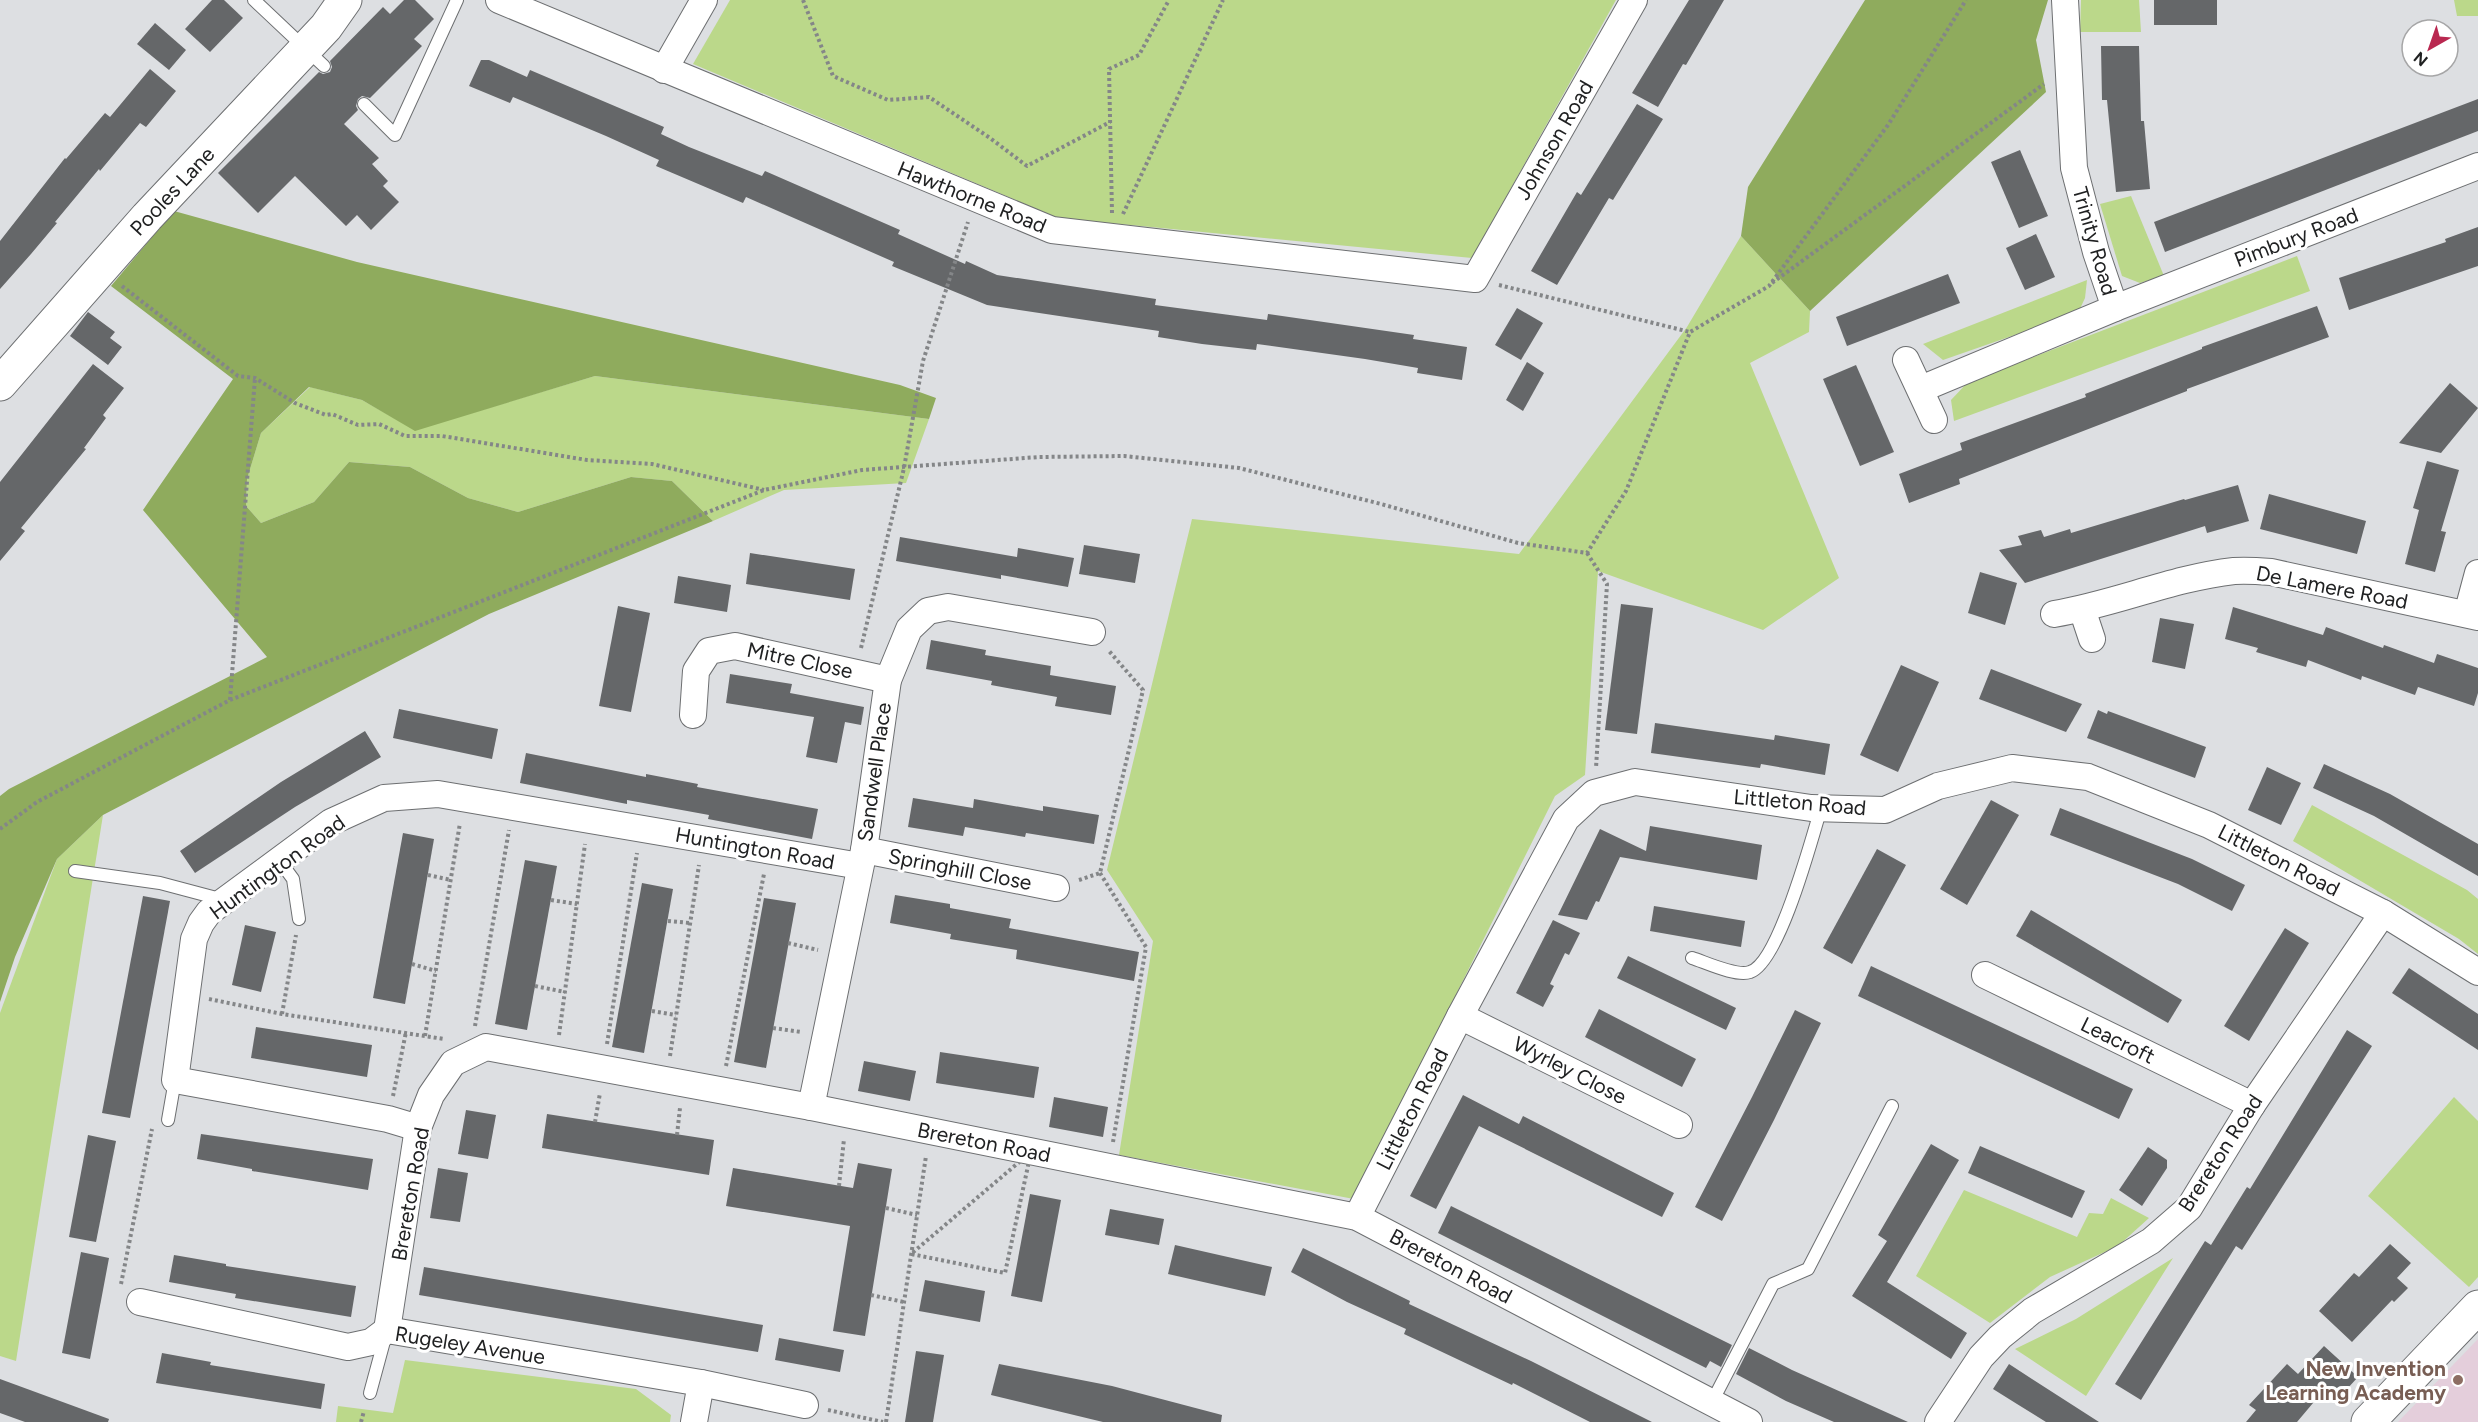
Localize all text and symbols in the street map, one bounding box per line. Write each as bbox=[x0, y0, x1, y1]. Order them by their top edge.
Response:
north arrow bbox=[2400, 18, 2460, 78]
text: N bbox=[2410, 48, 2432, 70]
street label: Johnson Road bbox=[1510, 76, 1598, 204]
street label: Pooles Lane bbox=[125, 141, 219, 241]
street label: Hawthorne Road bbox=[894, 156, 1050, 238]
street label: Trinity Road bbox=[2068, 184, 2122, 298]
street label: Pimbury Road bbox=[2231, 202, 2361, 272]
street label: De Lamere Road bbox=[2254, 560, 2410, 614]
street label: Mitre Close bbox=[745, 637, 855, 683]
street label: Sandwell Place bbox=[852, 701, 896, 843]
street label: Littleton Road bbox=[1733, 784, 1867, 820]
street label: Huntington Road bbox=[204, 809, 350, 925]
street label: Littleton Road bbox=[2214, 819, 2344, 901]
street label: Huntington Road bbox=[673, 822, 837, 874]
street label: Springhill Close bbox=[886, 843, 1034, 895]
street label: Leacroft bbox=[2077, 1011, 2159, 1069]
street label: Wyrley Close bbox=[1509, 1031, 1631, 1109]
street label: Littleton Road bbox=[1371, 1044, 1453, 1174]
street label: Brereton Road bbox=[2173, 1089, 2267, 1217]
street label: Brereton Road bbox=[915, 1117, 1053, 1167]
street label: Brereton Road bbox=[386, 1125, 434, 1263]
street label: Brereton Road bbox=[1385, 1223, 1517, 1309]
street label: Rugeley Avenue bbox=[393, 1321, 547, 1369]
place label: New Invention Learning Academy bbox=[2265, 1356, 2447, 1405]
marker: New Invention Learning Academy bbox=[2451, 1373, 2465, 1387]

